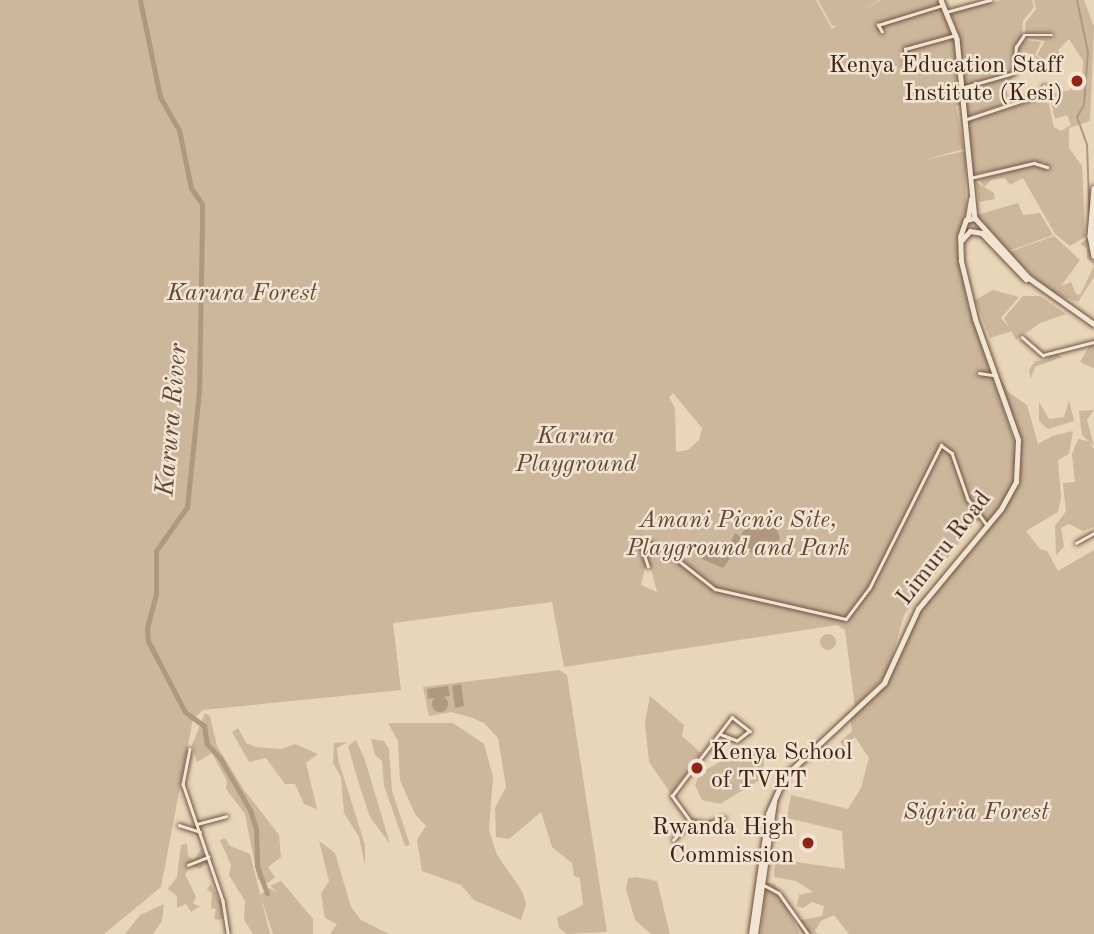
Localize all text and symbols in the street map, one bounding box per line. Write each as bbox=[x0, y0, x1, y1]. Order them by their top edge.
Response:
place label: Kenya Education Staff Institute (Kesi) bbox=[829, 53, 1063, 109]
marker: Kenya Education Staff Institute (Kesi) bbox=[1069, 73, 1085, 89]
park label: Karura Forest bbox=[167, 281, 317, 309]
water label: Karura River bbox=[151, 342, 195, 498]
park label: Karura Playground bbox=[516, 424, 636, 480]
street label: Limuru Road bbox=[891, 486, 999, 612]
park label: Amani Picnic Site, Playground and Park bbox=[626, 508, 850, 564]
place label: Kenya School of TVET bbox=[711, 740, 852, 796]
marker: Kenya School of TVET bbox=[689, 760, 705, 776]
park label: Sigiria Forest bbox=[903, 800, 1049, 828]
place label: Rwanda High Commission bbox=[652, 815, 794, 871]
marker: Rwanda High Commission bbox=[800, 835, 816, 851]

